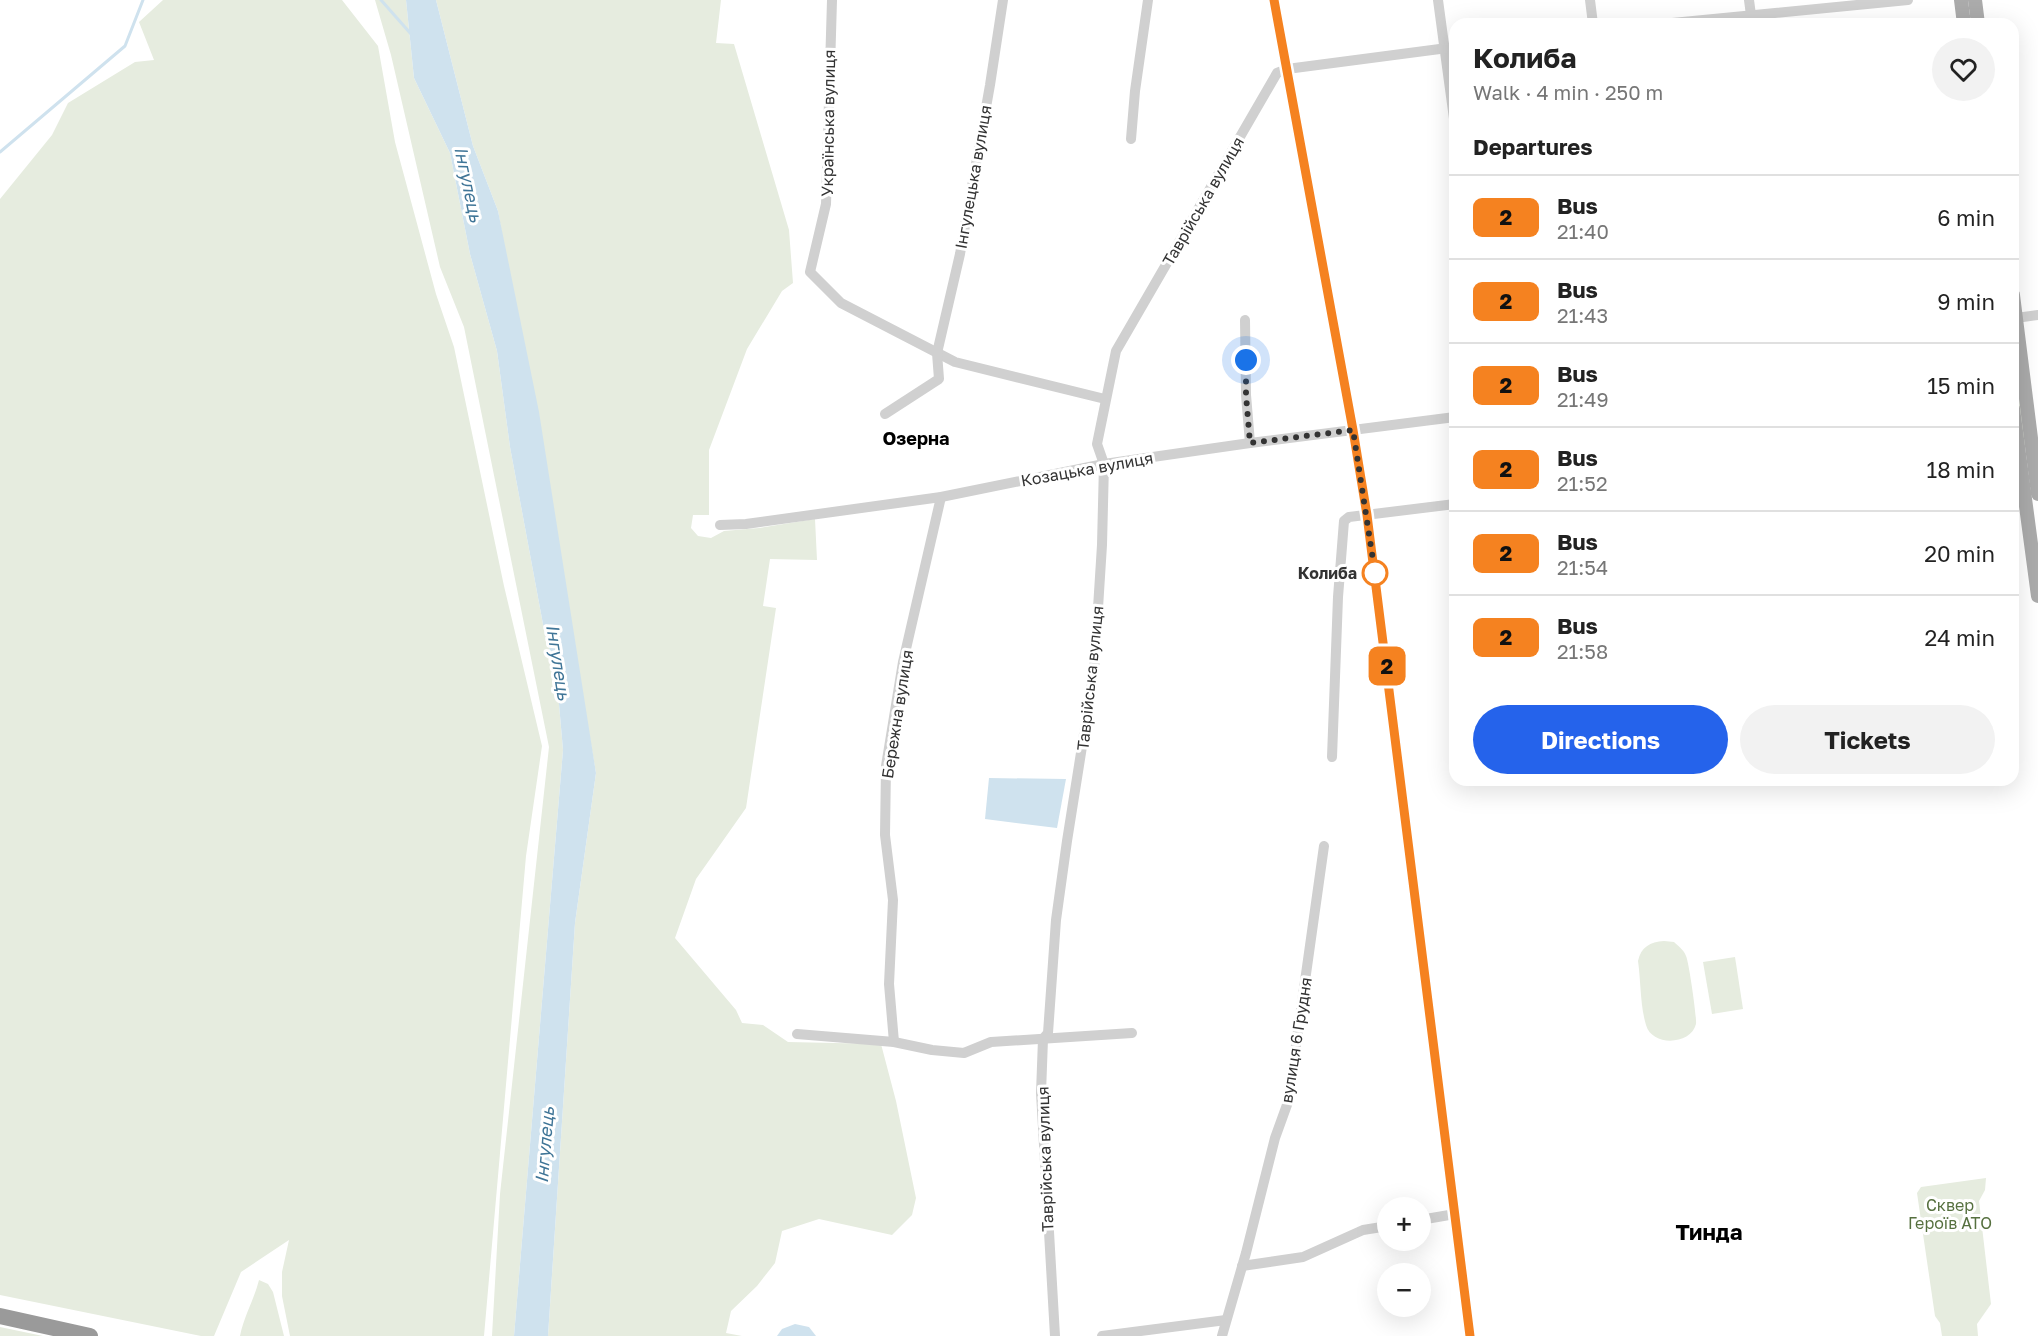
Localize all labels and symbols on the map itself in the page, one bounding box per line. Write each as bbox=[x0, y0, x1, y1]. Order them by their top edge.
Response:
street label: Українська вулиця bbox=[817, 49, 839, 197]
street label: Інгулецька вулиця bbox=[950, 103, 996, 251]
street label: Таврійська вулиця bbox=[1158, 133, 1248, 269]
water label: Інгулець bbox=[450, 144, 488, 224]
your location bbox=[1231, 345, 1261, 375]
district label: Озерна bbox=[883, 427, 949, 449]
street label: Козацька вулиця bbox=[1019, 448, 1155, 490]
marker: Колиба bbox=[1362, 560, 1388, 586]
place label: Колиба bbox=[1298, 563, 1357, 583]
street label: Таврійська вулиця bbox=[1072, 605, 1108, 751]
water label: Інгулець bbox=[542, 622, 576, 702]
line badge: 2 bbox=[1368, 646, 1406, 686]
street label: Бережна вулиця bbox=[877, 648, 917, 780]
street label: вулиця 6 Грудня bbox=[1276, 976, 1316, 1104]
street label: Таврійська вулиця bbox=[1032, 1086, 1058, 1232]
water label: Інгулець bbox=[530, 1105, 558, 1184]
park label: Сквер Героїв АТО bbox=[1908, 1195, 1992, 1233]
district label: Тинда bbox=[1676, 1218, 1742, 1245]

